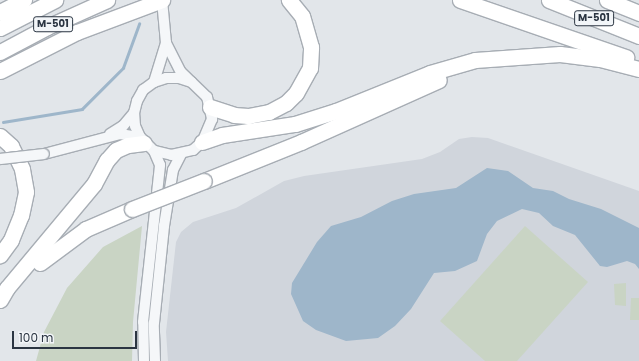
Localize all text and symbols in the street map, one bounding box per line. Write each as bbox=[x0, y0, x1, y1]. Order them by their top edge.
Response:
road number: M-501 bbox=[574, 10, 614, 26]
road number: M-501 bbox=[33, 16, 73, 32]
scale bar bbox=[14, 323, 139, 349]
text: 100 m bbox=[19, 329, 53, 346]

